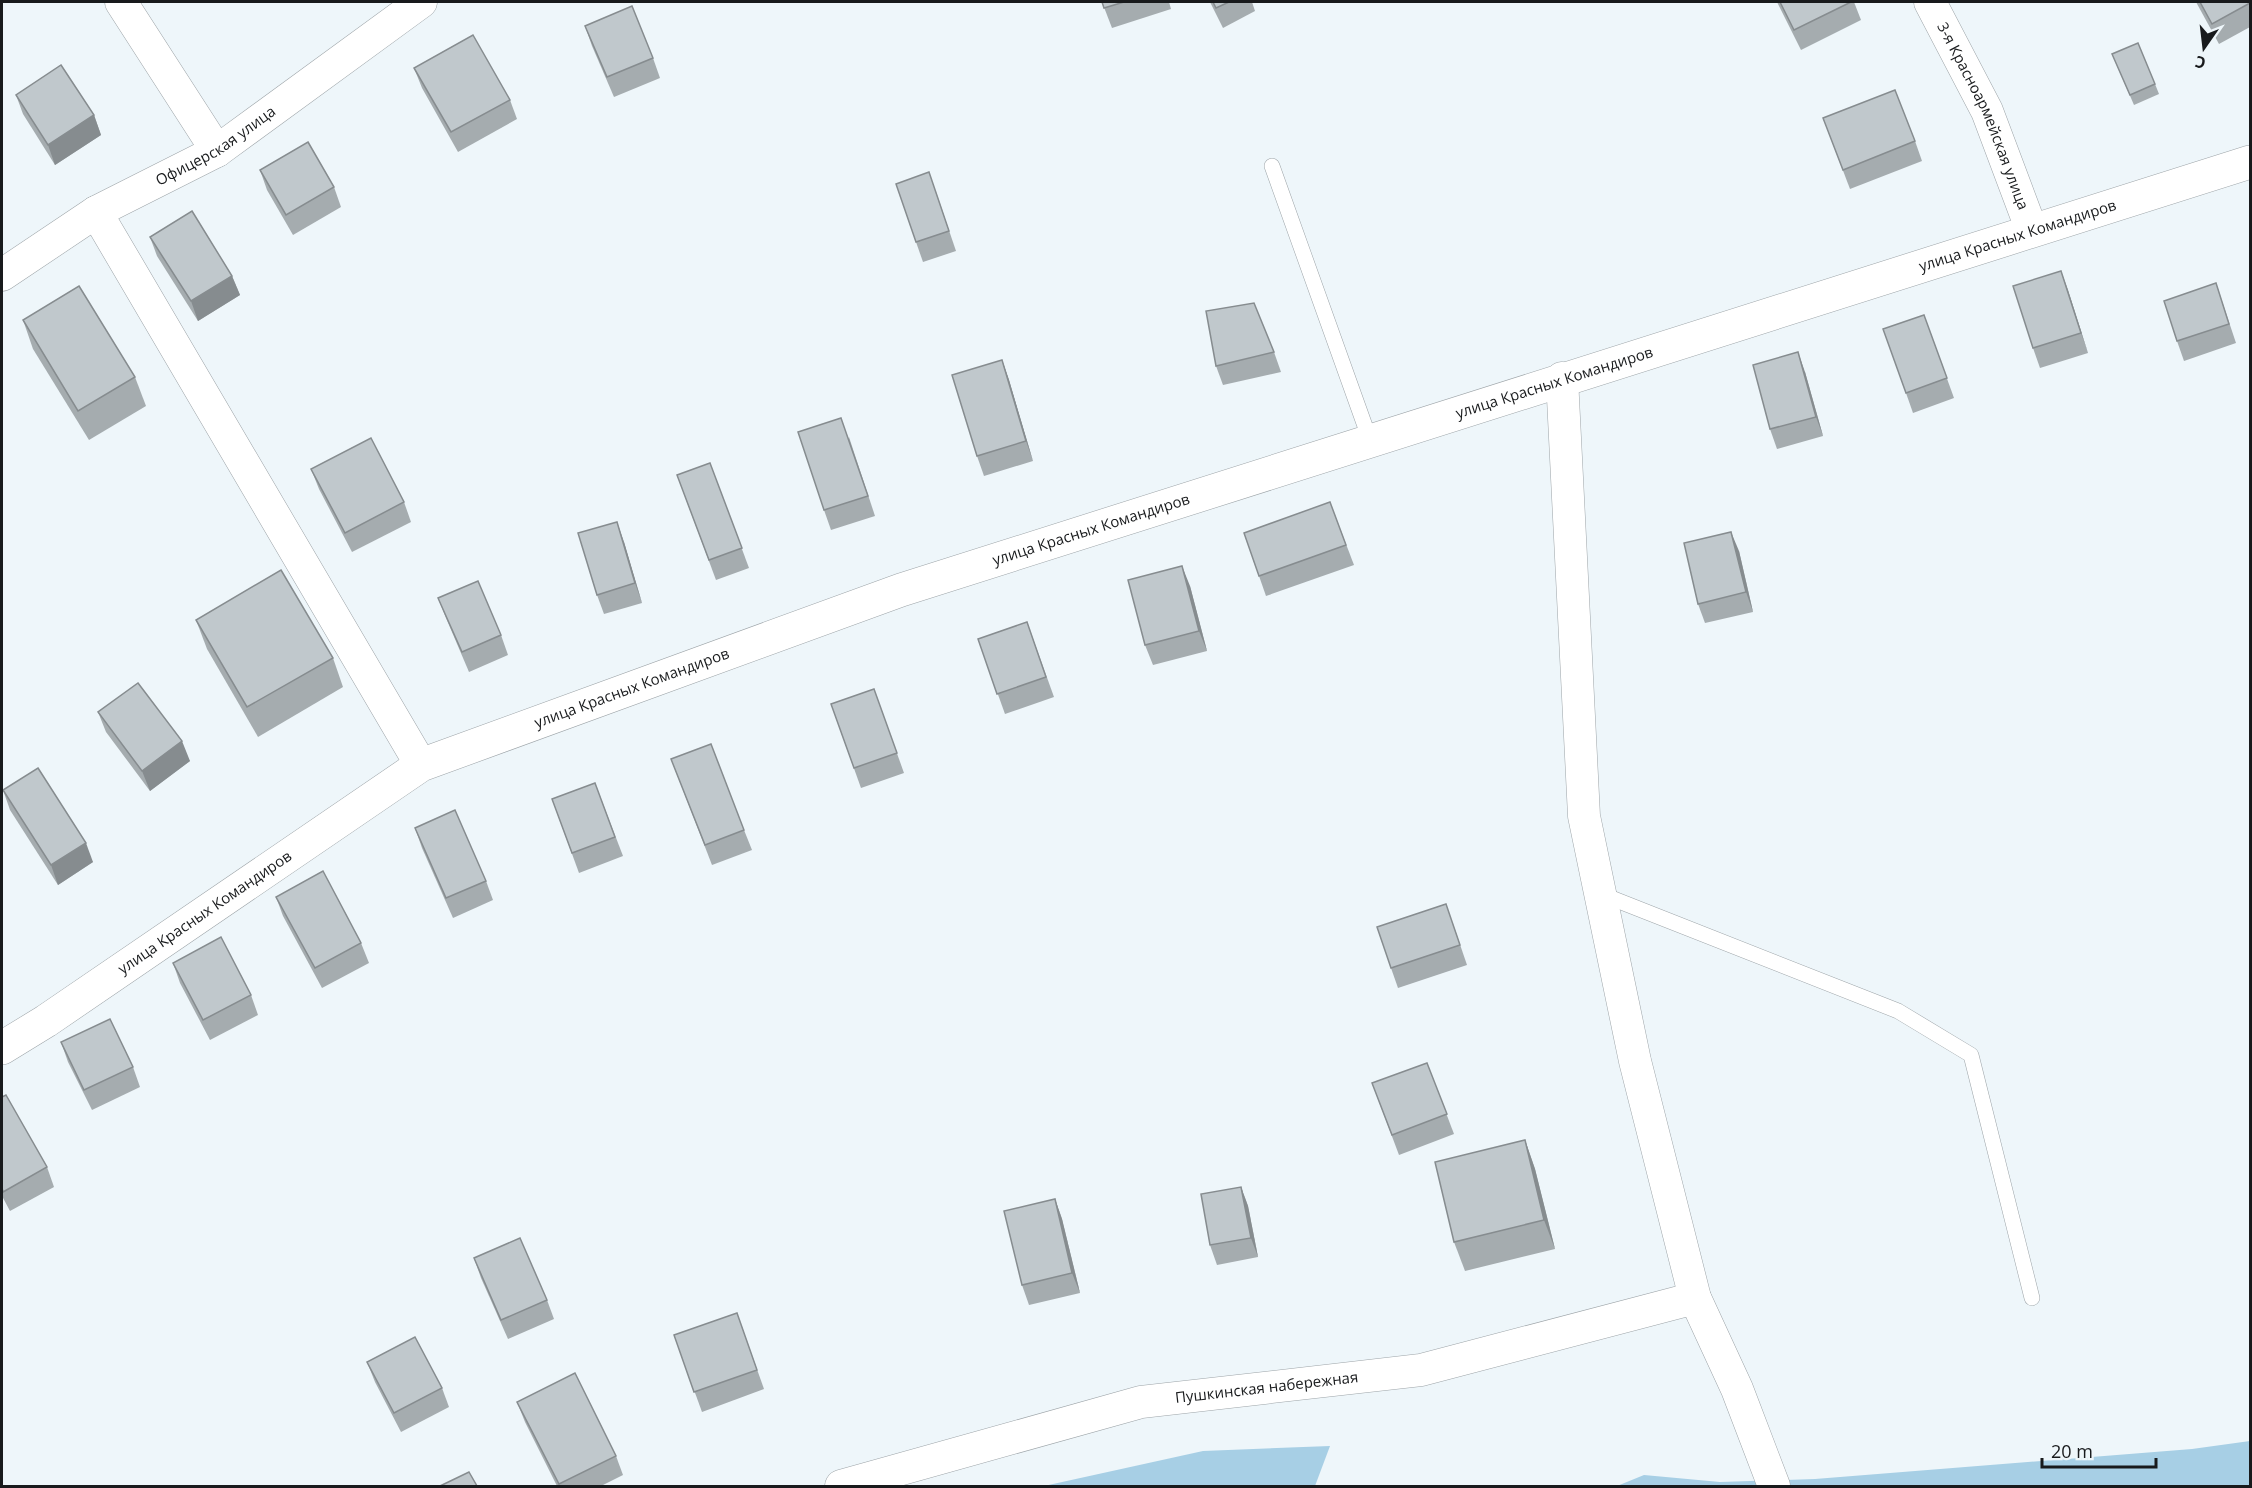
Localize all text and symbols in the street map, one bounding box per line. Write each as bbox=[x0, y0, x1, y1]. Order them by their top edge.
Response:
street label: 3-я Красноармейская улица bbox=[1933, 18, 2034, 212]
north arrow bbox=[2174, 18, 2234, 78]
text: С bbox=[2193, 51, 2208, 74]
street label: Офицерская улица bbox=[152, 101, 279, 189]
street label: улица Красных Командиров bbox=[1916, 194, 2118, 275]
street label: улица Красных Командиров bbox=[1453, 341, 1655, 422]
street label: улица Красных Командиров bbox=[990, 488, 1192, 569]
street label: улица Красных Командиров bbox=[531, 643, 732, 732]
street label: улица Красных Командиров bbox=[114, 845, 295, 978]
street label: Пушкинская набережная bbox=[1174, 1366, 1359, 1407]
scale bar bbox=[2042, 1431, 2156, 1469]
text: 20 m bbox=[2051, 1439, 2093, 1463]

